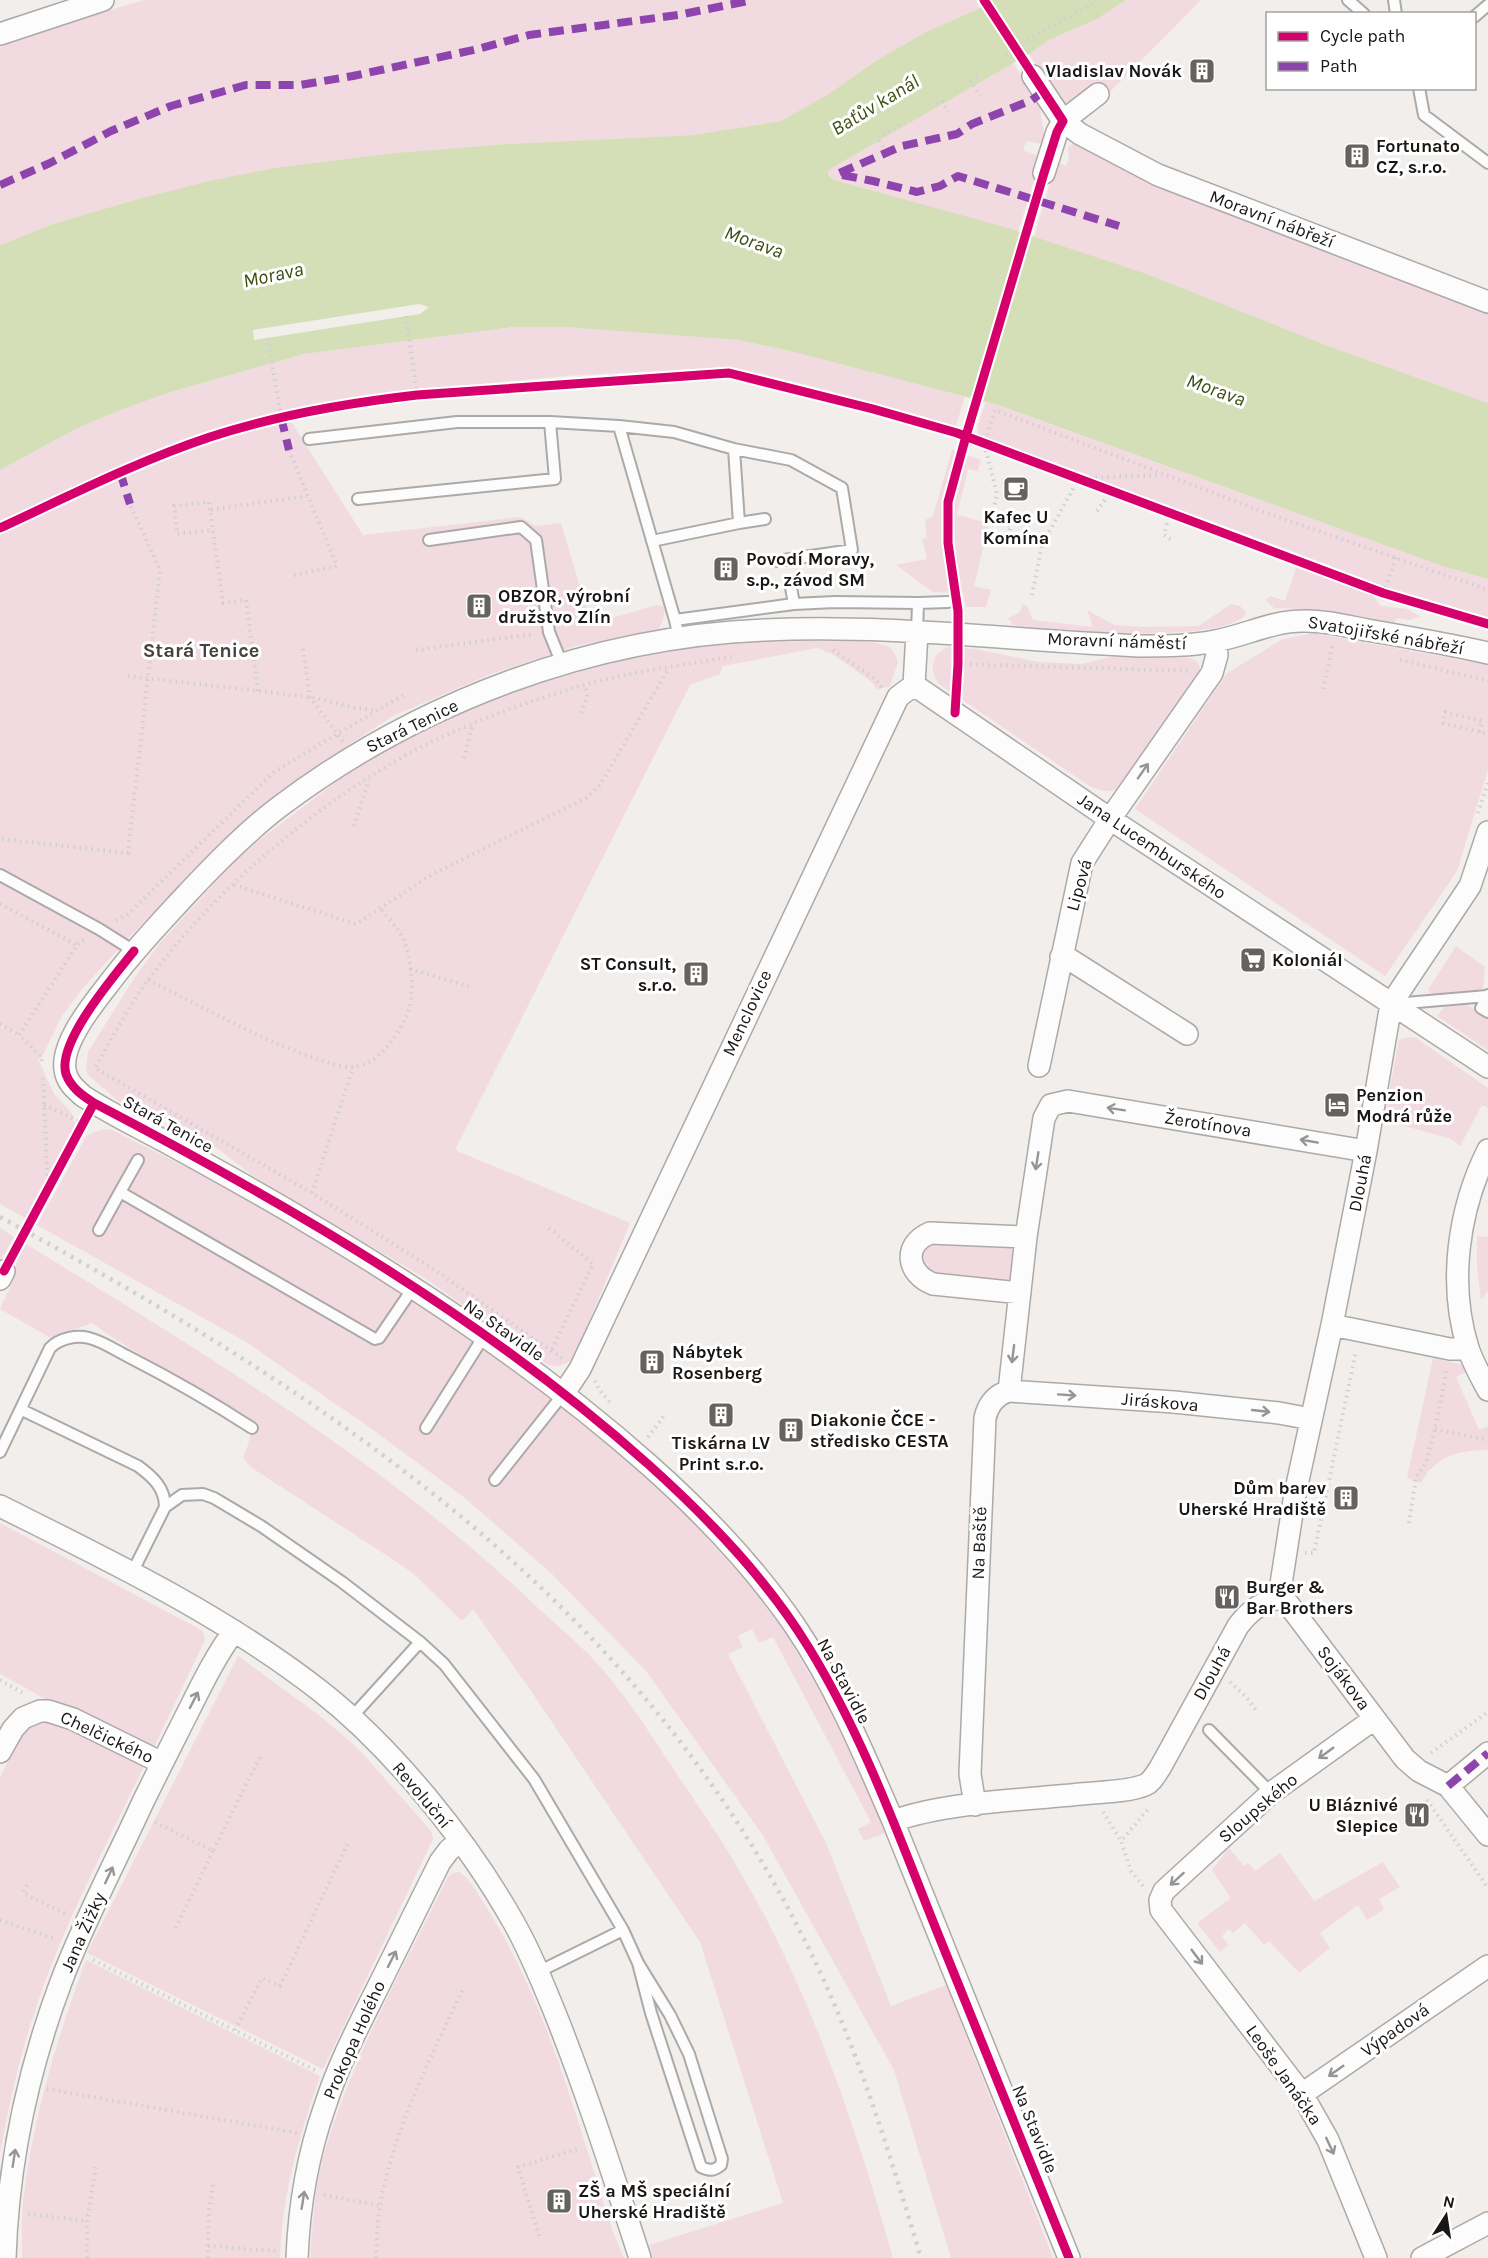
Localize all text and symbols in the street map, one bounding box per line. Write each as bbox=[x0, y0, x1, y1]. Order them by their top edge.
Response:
legend bbox=[1266, 12, 1476, 90]
text: Cycle path bbox=[1320, 25, 1405, 47]
text: Path bbox=[1320, 55, 1358, 77]
building icon: Vladislav Novák bbox=[1187, 56, 1217, 86]
place label: Vladislav Novák bbox=[1045, 60, 1182, 82]
water label: Baťův kanál bbox=[827, 70, 923, 140]
place label: Fortunato CZ, s.r.o. bbox=[1376, 135, 1460, 178]
building icon: Fortunato CZ, s.r.o. bbox=[1342, 141, 1372, 171]
street label: Moravní nábřeží bbox=[1206, 185, 1338, 253]
water label: Morava bbox=[721, 221, 787, 263]
water label: Morava bbox=[241, 257, 305, 293]
water label: Morava bbox=[1183, 369, 1249, 411]
cafe icon: Kafec U Komína bbox=[1001, 474, 1031, 504]
place label: Kafec U Komína bbox=[983, 506, 1049, 549]
place label: Povodí Moravy, s.p., závod SM bbox=[746, 548, 875, 591]
building icon: Povodí Moravy, s.p., závod SM bbox=[711, 554, 741, 584]
place label: OBZOR, výrobní družstvo Zlín bbox=[498, 585, 631, 628]
building icon: OBZOR, výrobní družstvo Zlín bbox=[464, 591, 494, 621]
street label: Svatojiřské nábřeží bbox=[1306, 610, 1466, 660]
street label: Moravní náměstí bbox=[1047, 628, 1188, 654]
district label: Stará Tenice bbox=[143, 639, 259, 662]
street label: Stará Tenice bbox=[362, 694, 462, 758]
one-way arrow bbox=[1137, 763, 1150, 779]
street label: Jana Lucemburského bbox=[1074, 788, 1230, 904]
street label: Lipová bbox=[1061, 856, 1097, 914]
supermarket icon: Koloniál bbox=[1238, 945, 1268, 975]
place label: Koloniál bbox=[1272, 949, 1343, 971]
place label: ST Consult, s.r.o. bbox=[580, 953, 676, 996]
building icon: ST Consult, s.r.o. bbox=[681, 959, 711, 989]
street label: Menclovice bbox=[717, 966, 777, 1060]
place label: Penzion Modrá růže bbox=[1356, 1084, 1452, 1127]
street label: Stará Tenice bbox=[119, 1090, 217, 1158]
hotel icon: Penzion Modrá růže bbox=[1322, 1090, 1352, 1120]
one-way arrow bbox=[1107, 1103, 1127, 1114]
street label: Žerotínova bbox=[1163, 1106, 1253, 1142]
one-way arrow bbox=[1299, 1135, 1319, 1146]
one-way arrow bbox=[1032, 1151, 1043, 1170]
street label: Dlouhá bbox=[1344, 1152, 1376, 1214]
street label: Na Stavidle bbox=[459, 1294, 549, 1366]
place label: Nábytek Rosenberg bbox=[672, 1341, 763, 1384]
one-way arrow bbox=[1007, 1344, 1018, 1364]
building icon: Nábytek Rosenberg bbox=[637, 1347, 667, 1377]
street label: Jiráskova bbox=[1120, 1388, 1200, 1416]
one-way arrow bbox=[1057, 1390, 1077, 1401]
building icon: Tiskárna LV Print s.r.o. bbox=[706, 1400, 736, 1430]
one-way arrow bbox=[1251, 1406, 1271, 1417]
place label: Diakonie ČCE - středisko CESTA bbox=[810, 1409, 949, 1452]
building icon: Diakonie ČCE - středisko CESTA bbox=[776, 1415, 806, 1445]
place label: Tiskárna LV Print s.r.o. bbox=[672, 1432, 770, 1475]
place label: Dům barev Uherské Hradiště bbox=[1178, 1477, 1327, 1520]
building icon: Dům barev Uherské Hradiště bbox=[1331, 1483, 1361, 1513]
street label: Na Baště bbox=[967, 1506, 991, 1580]
place label: Burger & Bar Brothers bbox=[1246, 1576, 1353, 1619]
restaurant icon: Burger & Bar Brothers bbox=[1212, 1582, 1242, 1612]
street label: Na Stavidle bbox=[812, 1635, 876, 1727]
street label: Sojákova bbox=[1313, 1641, 1375, 1715]
street label: Dlouhá bbox=[1188, 1642, 1236, 1704]
one-way arrow bbox=[189, 1691, 201, 1709]
street label: Chelčického bbox=[57, 1706, 157, 1768]
one-way arrow bbox=[1319, 1747, 1335, 1759]
street label: Revoluční bbox=[388, 1757, 457, 1833]
street label: Sloupského bbox=[1214, 1768, 1302, 1848]
place label: U Bláznivé Slepice bbox=[1308, 1794, 1398, 1837]
restaurant icon: U Bláznivé Slepice bbox=[1402, 1800, 1432, 1830]
one-way arrow bbox=[103, 1866, 115, 1884]
one-way arrow bbox=[1170, 1872, 1185, 1886]
street label: Jana Žižky bbox=[56, 1888, 111, 1975]
one-way arrow bbox=[1190, 1948, 1203, 1964]
one-way arrow bbox=[386, 1951, 398, 1969]
street label: Prokopa Holého bbox=[318, 1977, 390, 2103]
street label: Výpadová bbox=[1357, 1999, 1433, 2061]
street label: Leoše Janáčka bbox=[1241, 2020, 1327, 2130]
one-way arrow bbox=[1329, 2065, 1345, 2077]
street label: Na Stavidle bbox=[1007, 2082, 1063, 2176]
one-way arrow bbox=[1325, 2136, 1337, 2154]
one-way arrow bbox=[9, 2149, 20, 2168]
place label: ZŠ a MŠ speciální Uherské Hradiště bbox=[578, 2180, 732, 2223]
building icon: ZŠ a MŠ speciální Uherské Hradiště bbox=[544, 2186, 574, 2216]
north arrow bbox=[1416, 2186, 1476, 2246]
one-way arrow bbox=[297, 2191, 308, 2210]
text: N bbox=[1441, 2191, 1457, 2212]

